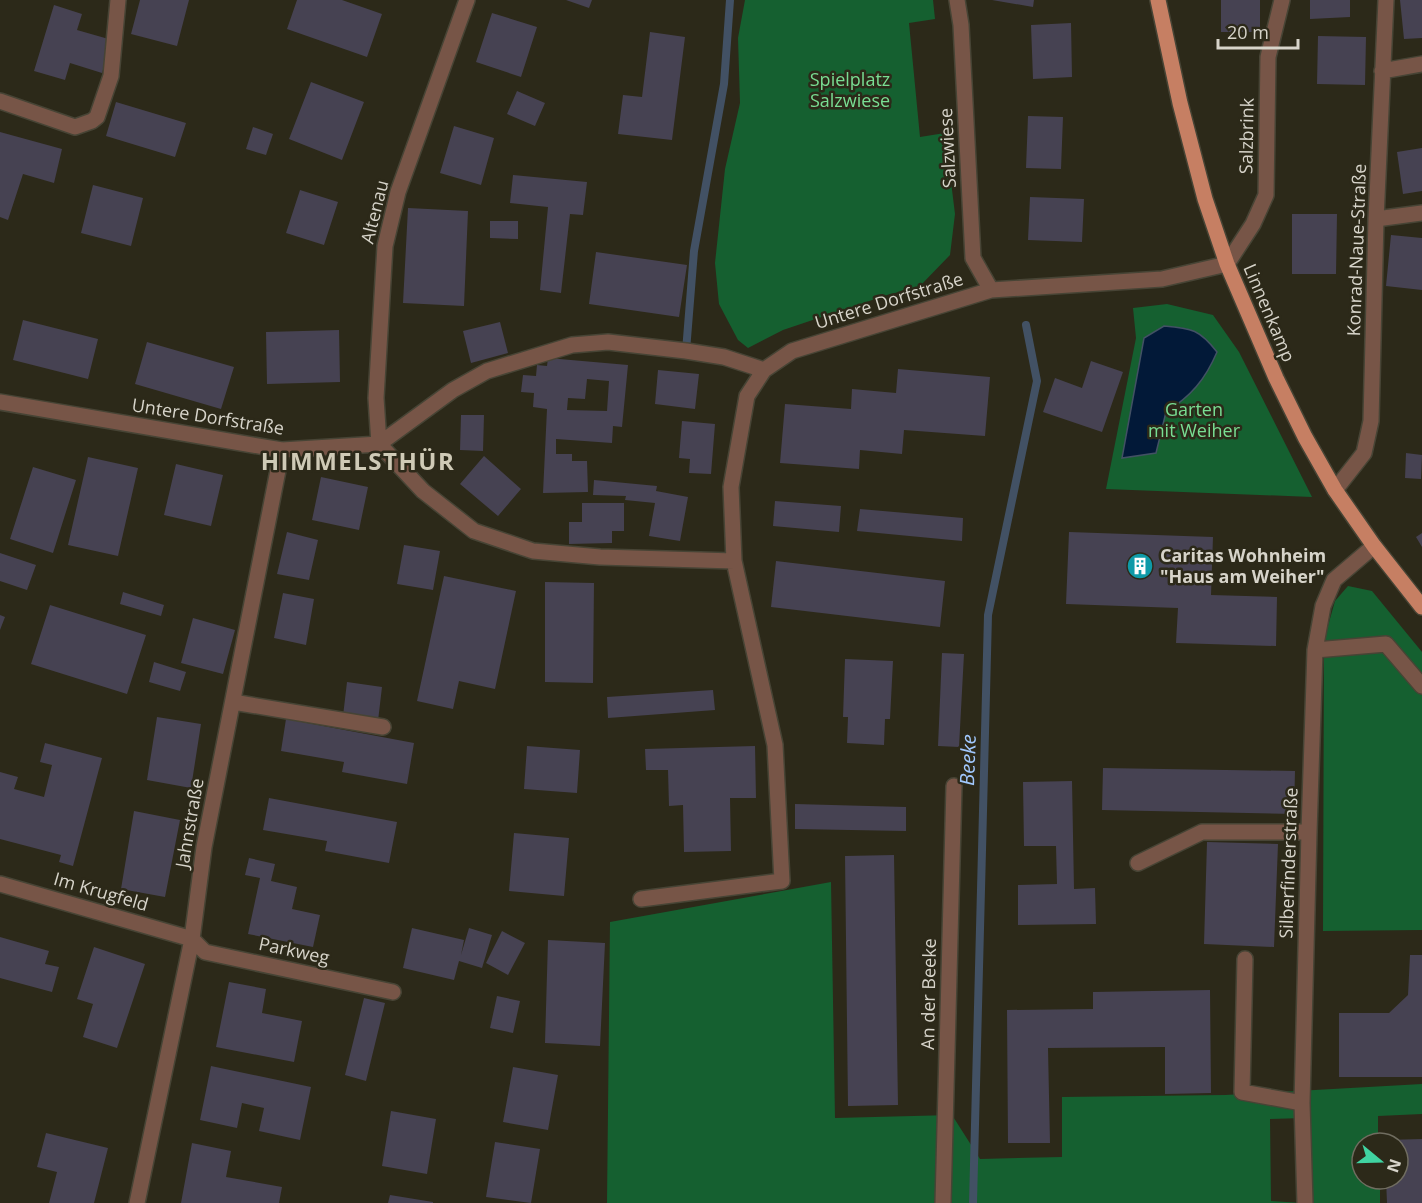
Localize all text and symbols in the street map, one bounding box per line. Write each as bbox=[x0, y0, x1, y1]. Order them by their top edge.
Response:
scale bar bbox=[1218, 12, 1298, 50]
text: 20 m bbox=[1227, 20, 1269, 44]
park label: Spielplatz Salzwiese bbox=[810, 67, 890, 112]
street label: Salzbrink bbox=[1233, 97, 1259, 174]
street label: Salzwiese bbox=[933, 107, 961, 189]
street label: Konrad-Naue-Straße bbox=[1341, 163, 1371, 337]
street label: Altenau bbox=[355, 178, 393, 246]
street label: Linnenkamp bbox=[1238, 260, 1301, 365]
street label: Untere Dorfstraße bbox=[812, 266, 966, 334]
street label: Untere Dorfstraße bbox=[130, 392, 286, 440]
park label: Garten mit Weiher bbox=[1148, 397, 1241, 442]
district label: HIMMELSTHÜR bbox=[261, 444, 455, 477]
place label: Caritas Wohnheim "Haus am Weiher" bbox=[1160, 543, 1326, 588]
building icon: Caritas Wohnheim "Haus am Weiher" bbox=[1125, 551, 1155, 581]
water label: Beeke bbox=[953, 734, 982, 786]
street label: Jahnstraße bbox=[169, 776, 209, 871]
street label: Silberfinderstraße bbox=[1273, 787, 1303, 939]
street label: Im Krugfeld bbox=[51, 866, 151, 916]
street label: Parkweg bbox=[257, 931, 332, 969]
street label: An der Beeke bbox=[915, 938, 941, 1050]
north arrow bbox=[1350, 1131, 1410, 1191]
text: N bbox=[1382, 1156, 1407, 1176]

